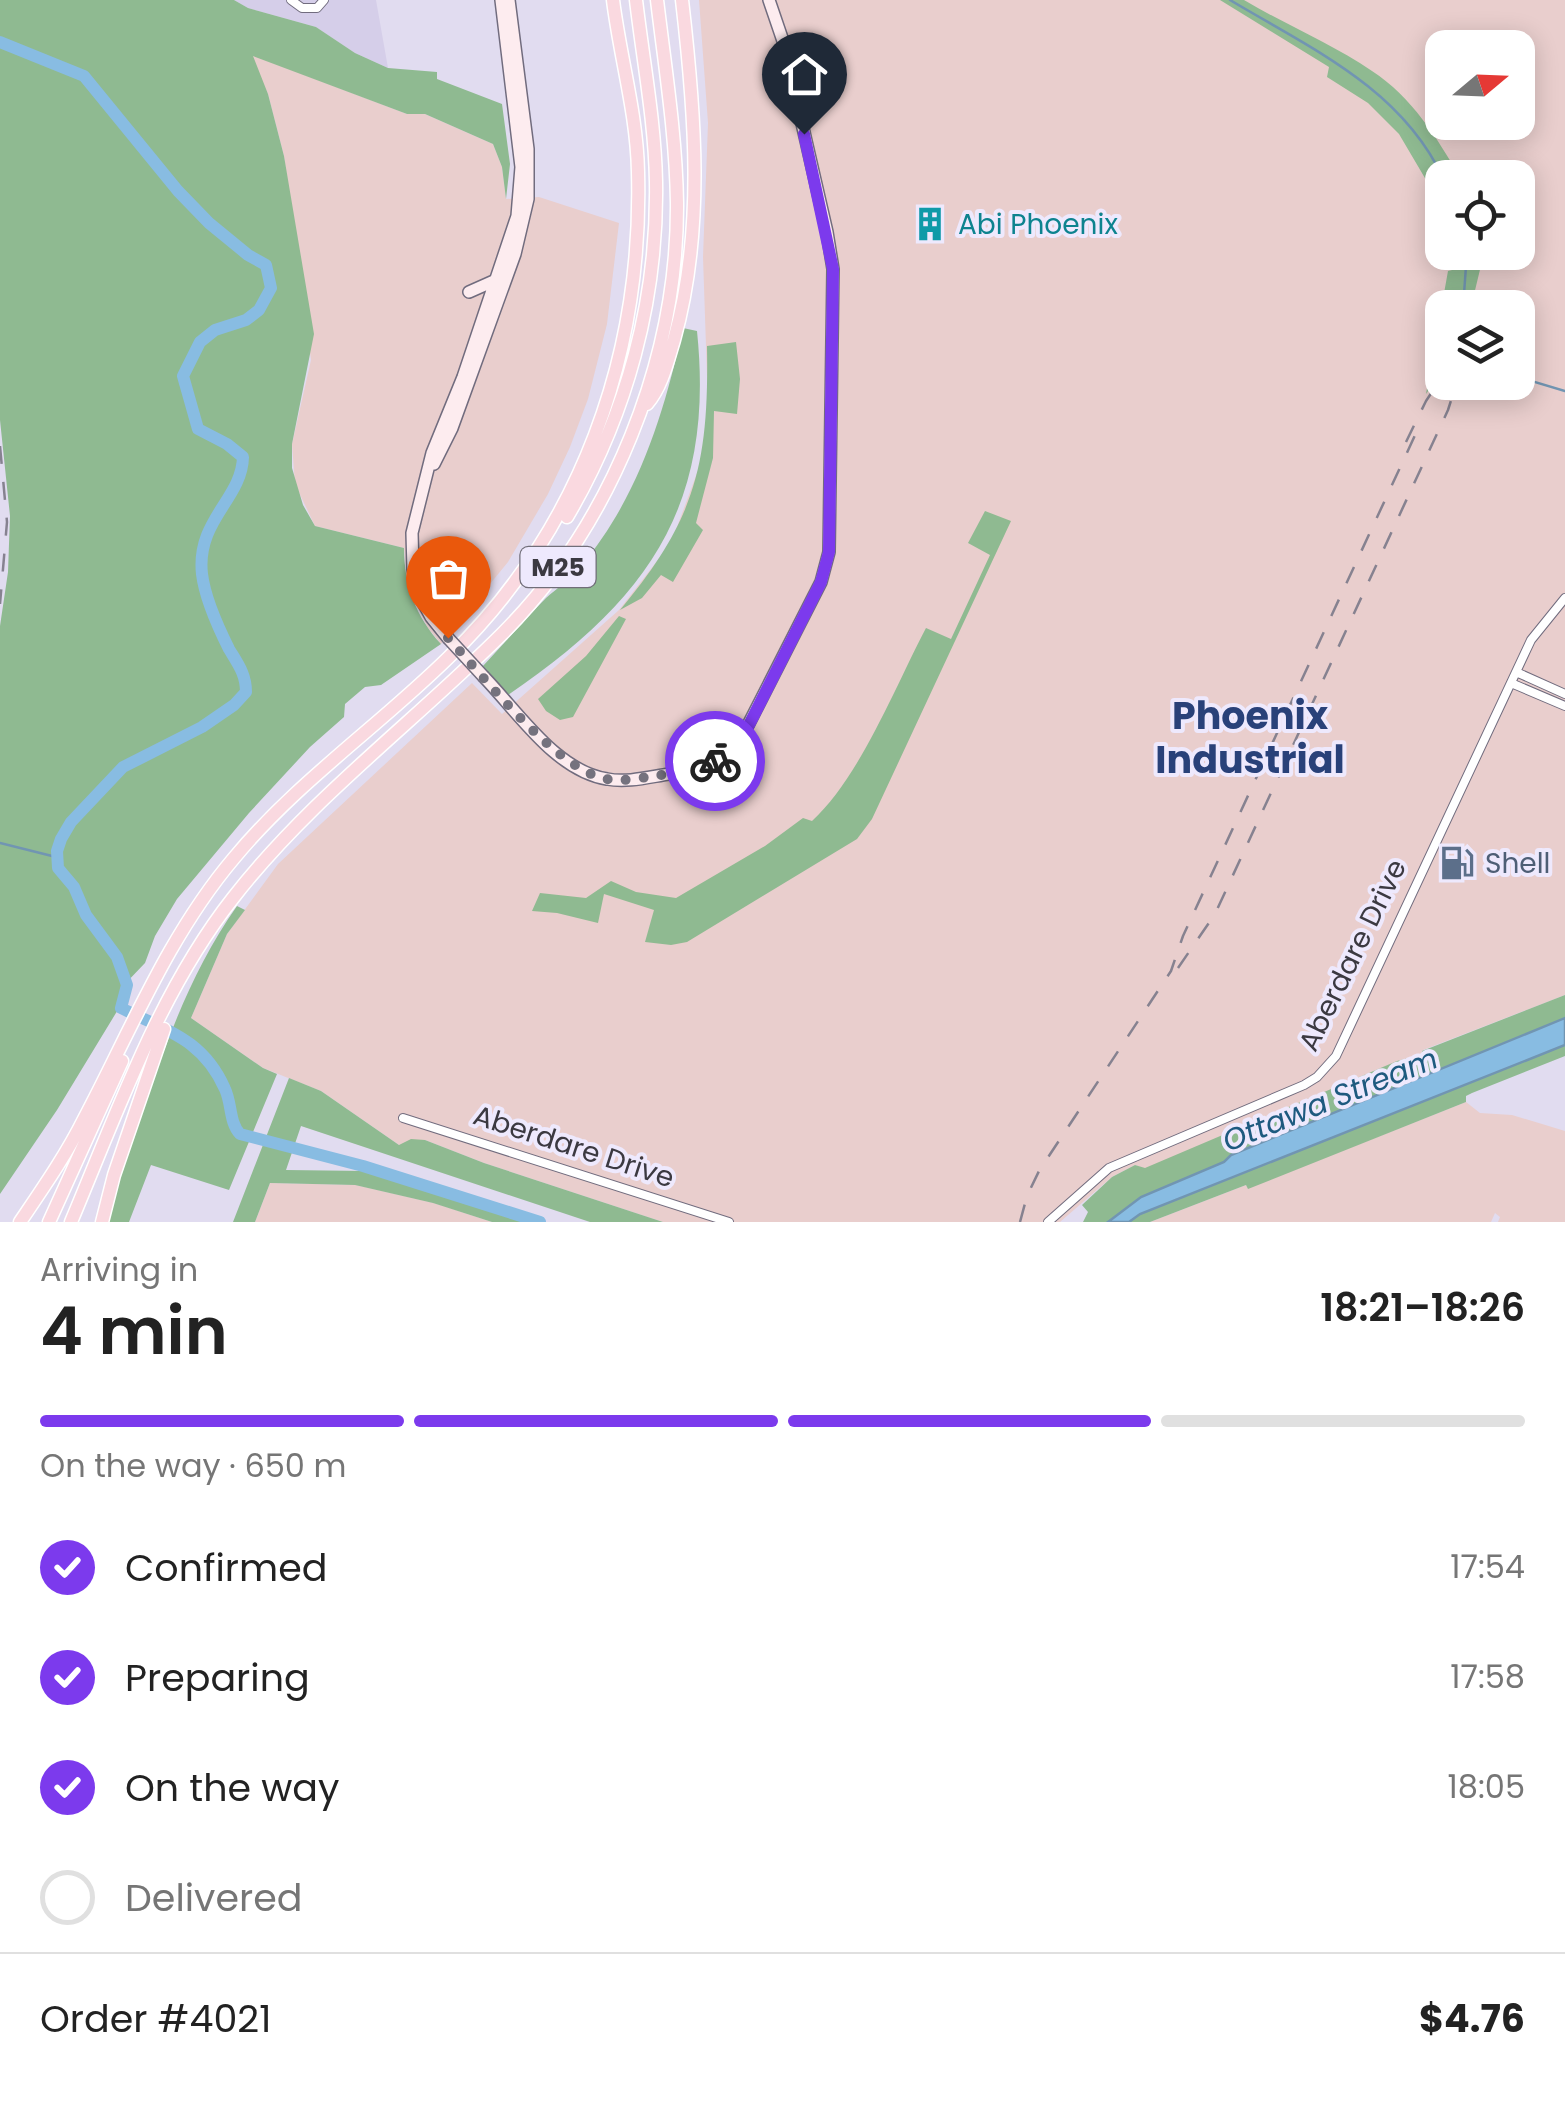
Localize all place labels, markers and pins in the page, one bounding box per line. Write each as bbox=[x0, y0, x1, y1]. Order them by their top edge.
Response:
pin bbox=[762, 32, 847, 135]
building icon: Abi Phoenix bbox=[911, 205, 949, 243]
place label: Abi Phoenix bbox=[958, 205, 1118, 244]
pin bbox=[406, 536, 491, 639]
fuel station icon: Shell bbox=[1438, 844, 1476, 882]
place label: Shell bbox=[1485, 844, 1551, 883]

